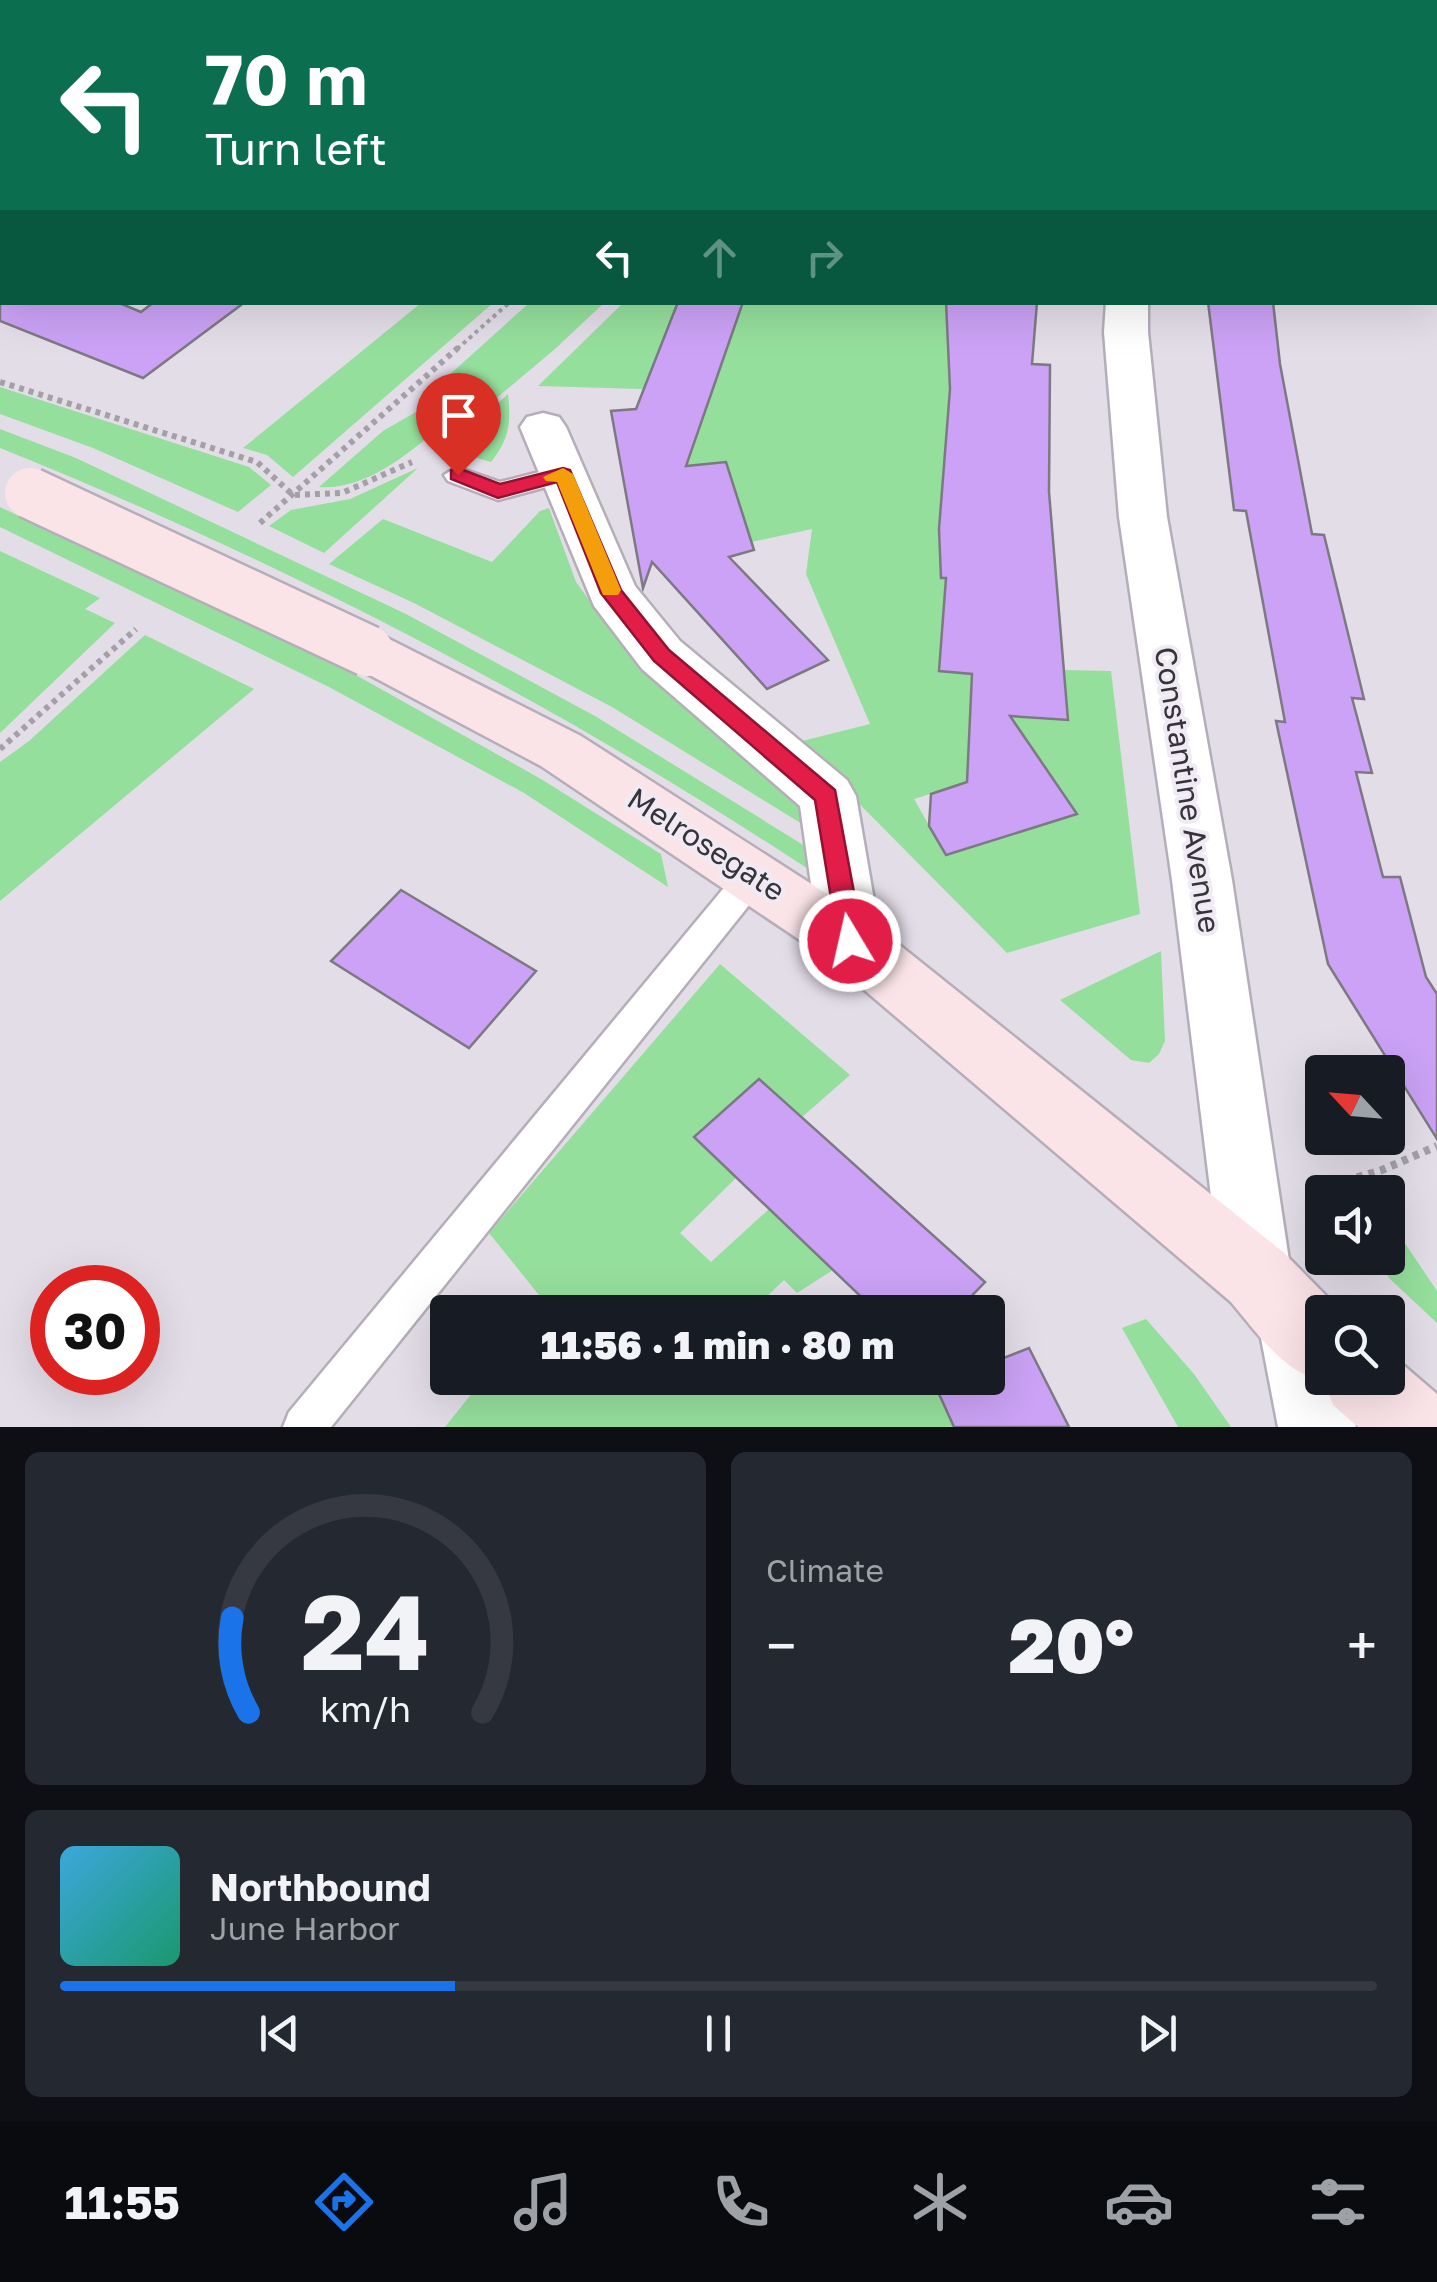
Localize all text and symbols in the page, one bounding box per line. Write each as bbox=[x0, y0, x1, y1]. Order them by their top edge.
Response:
text: 70 m bbox=[205, 36, 367, 120]
icon: left bbox=[40, 40, 170, 170]
text: Turn left bbox=[205, 121, 387, 175]
icon: left bbox=[587, 230, 642, 285]
icon: ahead bbox=[692, 230, 747, 285]
icon: right bbox=[797, 230, 852, 285]
pin bbox=[416, 373, 501, 476]
icon: arrive bbox=[431, 388, 486, 443]
street label: Constantine Avenue bbox=[1148, 644, 1228, 935]
street label: Melrosegate bbox=[621, 780, 792, 908]
position arrow bbox=[798, 889, 902, 993]
north arrow bbox=[1305, 1055, 1405, 1155]
map controls bbox=[1305, 1055, 1405, 1395]
button: sound bbox=[1305, 1175, 1405, 1275]
speed limit sign: 30 bbox=[30, 1265, 160, 1395]
button: search bbox=[1305, 1295, 1405, 1395]
text: 11:56 · 1 min · 80 m bbox=[541, 1322, 894, 1367]
text: Climate bbox=[766, 1551, 884, 1589]
text: 24 bbox=[301, 1568, 430, 1693]
text: 20° bbox=[1009, 1599, 1134, 1690]
text: − bbox=[766, 1612, 796, 1678]
text: + bbox=[1347, 1612, 1377, 1678]
text: km/h bbox=[320, 1687, 411, 1730]
text: Northbound bbox=[210, 1864, 431, 1909]
text: June Harbor bbox=[210, 1909, 400, 1947]
icon: previous bbox=[252, 2006, 307, 2061]
icon: pause bbox=[691, 2006, 746, 2061]
icon: next bbox=[1130, 2006, 1185, 2061]
icon: directions bbox=[309, 2167, 379, 2237]
icon: music bbox=[508, 2167, 578, 2237]
icon: phone bbox=[706, 2167, 776, 2237]
icon: climate bbox=[905, 2167, 975, 2237]
icon: car bbox=[1104, 2167, 1174, 2237]
icon: filters bbox=[1303, 2167, 1373, 2237]
text: 11:55 bbox=[64, 2175, 180, 2229]

